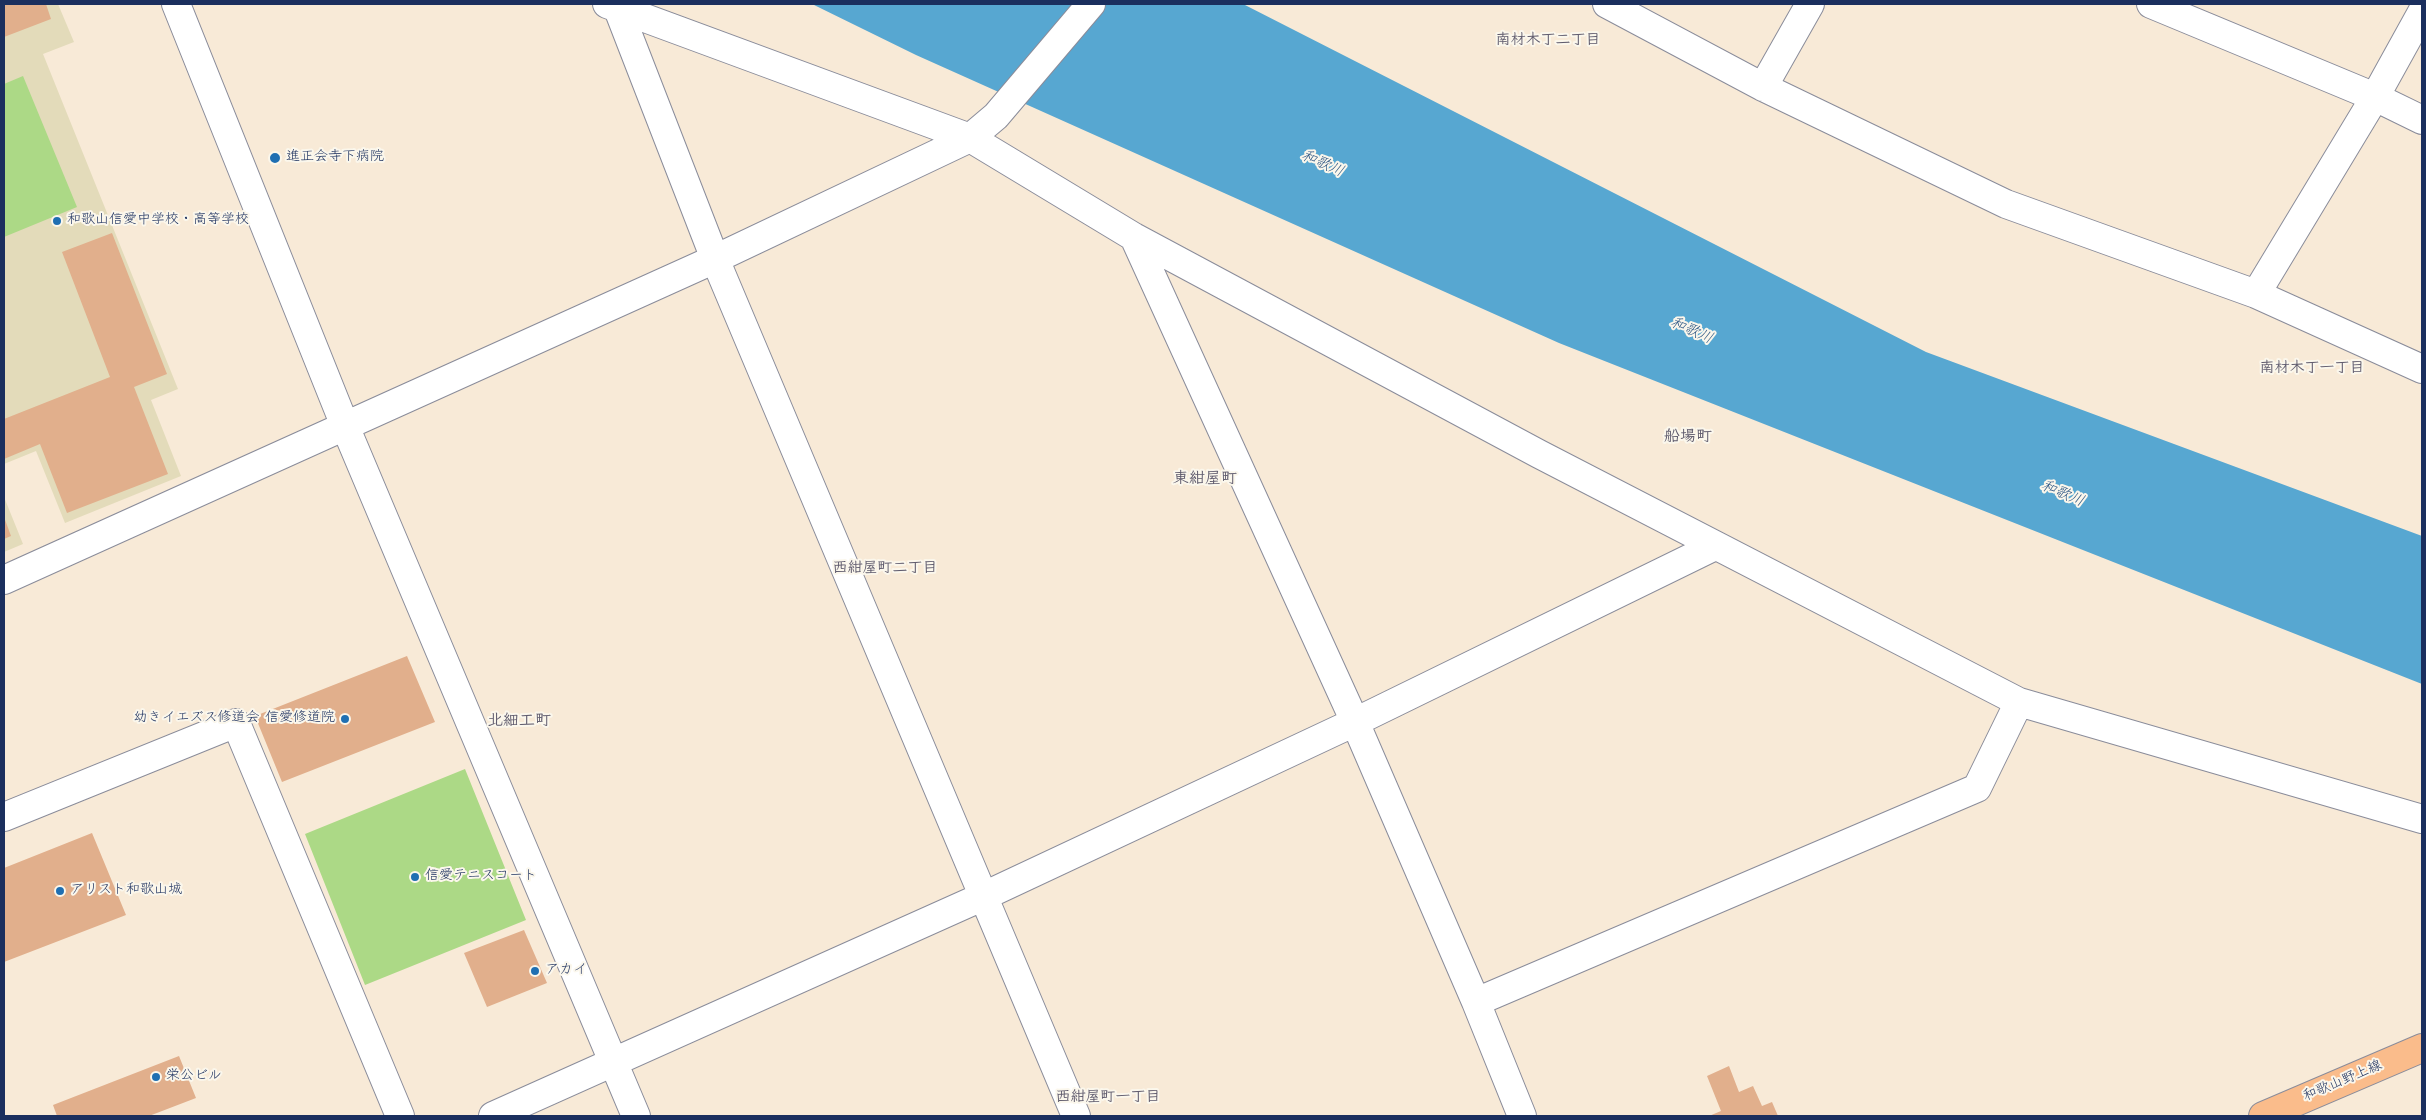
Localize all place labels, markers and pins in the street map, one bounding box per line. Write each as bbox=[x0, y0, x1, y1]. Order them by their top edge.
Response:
place label: 進正会寺下病院 bbox=[286, 150, 384, 166]
marker: 進正会寺下病院 bbox=[268, 151, 282, 165]
place label: 和歌山信愛中学校・高等学校 bbox=[67, 213, 249, 229]
marker: 和歌山信愛中学校・高等学校 bbox=[51, 215, 63, 227]
place label: 幼きイエズス修道会 信愛修道院 bbox=[133, 711, 335, 727]
marker: 幼きイエズス修道会 信愛修道院 bbox=[339, 713, 351, 725]
place label: 信愛テニスコート bbox=[425, 869, 537, 885]
marker: 信愛テニスコート bbox=[409, 871, 421, 883]
place label: アリスト和歌山城 bbox=[70, 883, 182, 899]
marker: アリスト和歌山城 bbox=[54, 885, 66, 897]
place label: アカイ bbox=[545, 963, 587, 979]
marker: アカイ bbox=[529, 965, 541, 977]
place label: 栄公ビル bbox=[166, 1069, 222, 1085]
marker: 栄公ビル bbox=[150, 1071, 162, 1083]

